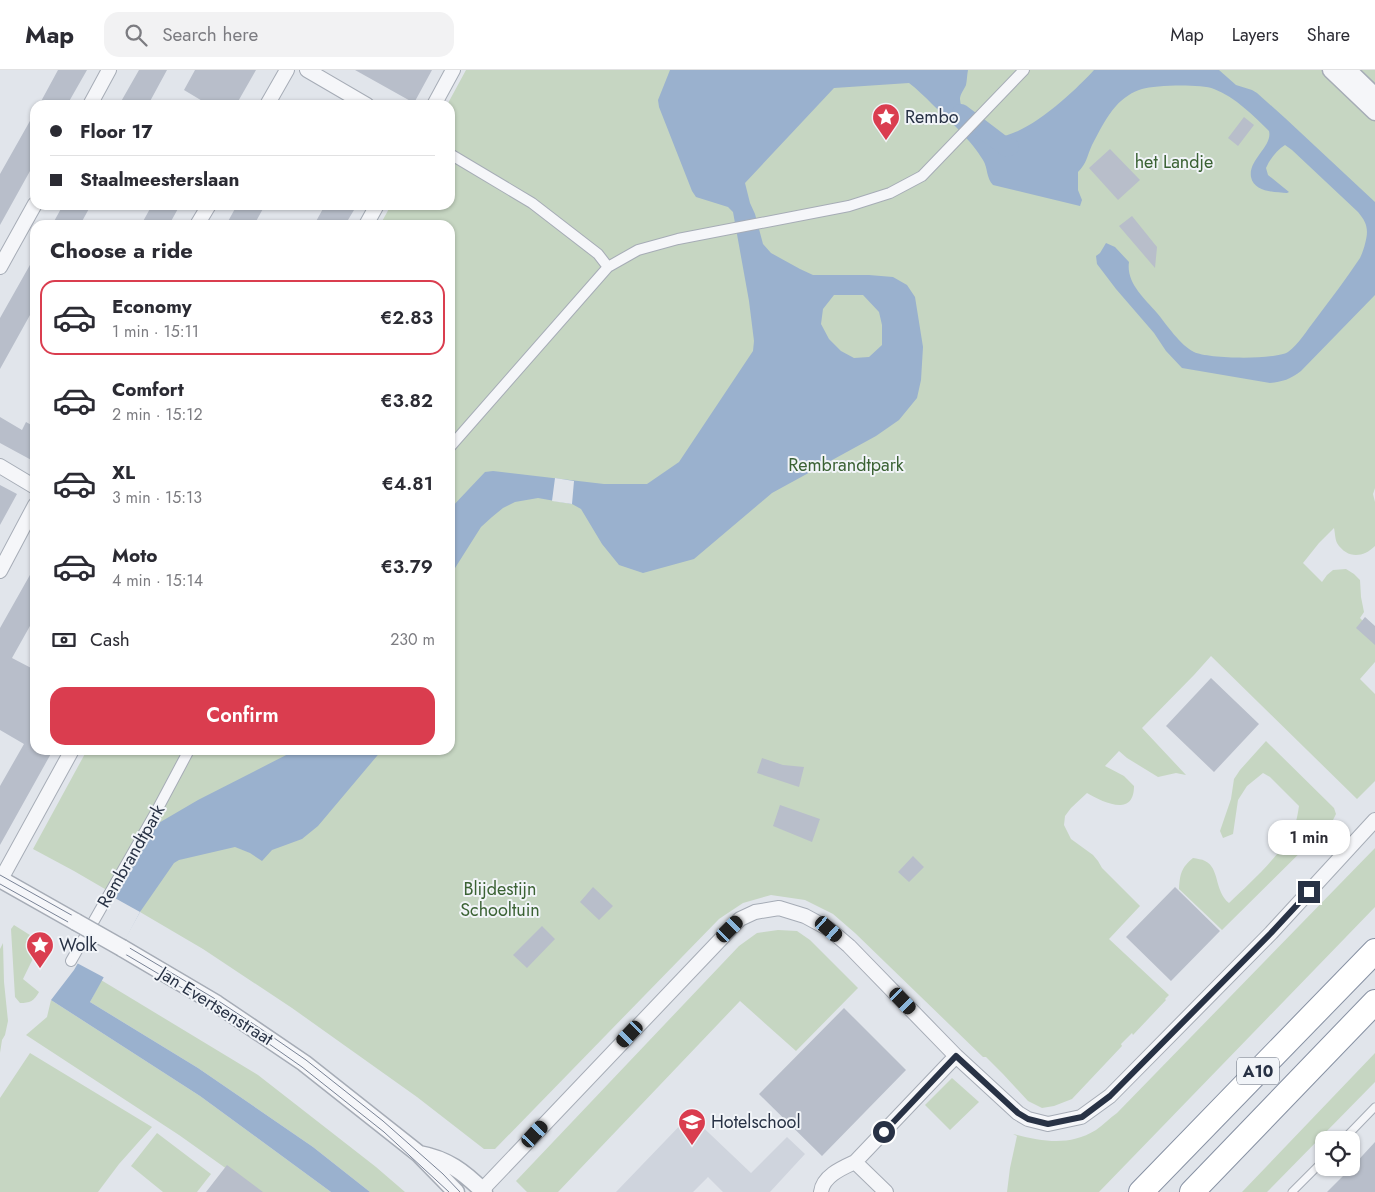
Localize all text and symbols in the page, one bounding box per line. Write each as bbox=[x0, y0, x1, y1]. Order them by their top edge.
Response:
search box bbox=[104, 12, 454, 57]
text: Map bbox=[25, 17, 74, 52]
icon: search bbox=[122, 21, 150, 49]
text: Search here bbox=[162, 21, 258, 48]
text: Map bbox=[1170, 22, 1204, 48]
text: Layers bbox=[1232, 22, 1279, 48]
text: Share bbox=[1307, 22, 1350, 48]
place icon: Rembo bbox=[871, 102, 901, 141]
place label: Rembo bbox=[905, 104, 959, 130]
text: Floor 17 bbox=[80, 118, 153, 145]
park label: het Landje bbox=[1135, 149, 1213, 175]
text: Staalmeesterslaan bbox=[80, 166, 240, 193]
text: Choose a ride bbox=[50, 234, 193, 266]
text: Economy bbox=[112, 293, 192, 320]
icon: car bbox=[52, 295, 97, 340]
text: €2.83 bbox=[380, 304, 433, 331]
text: 1 min · 15:11 bbox=[112, 320, 199, 343]
text: Comfort bbox=[112, 376, 184, 403]
icon: car bbox=[52, 378, 97, 423]
text: €3.82 bbox=[381, 387, 433, 414]
text: 2 min · 15:12 bbox=[112, 403, 203, 426]
park label: Rembrandtpark bbox=[788, 452, 904, 478]
text: XL bbox=[112, 459, 135, 486]
icon: car bbox=[52, 461, 97, 506]
text: €4.81 bbox=[382, 470, 433, 497]
text: 3 min · 15:13 bbox=[112, 486, 202, 509]
text: Moto bbox=[112, 542, 157, 569]
icon: car bbox=[52, 544, 97, 589]
text: €3.79 bbox=[381, 553, 433, 580]
text: 4 min · 15:14 bbox=[112, 569, 203, 592]
icon: cash bbox=[50, 626, 78, 654]
text: Cash bbox=[90, 626, 130, 653]
text: 230 m bbox=[390, 628, 435, 651]
button: Confirm bbox=[50, 687, 435, 745]
street label: Rembrandtpark bbox=[91, 799, 171, 913]
callout: 1 min bbox=[1268, 820, 1350, 854]
text: 1 min bbox=[1290, 826, 1328, 849]
park label: Blijdestijn Schooltuin bbox=[460, 876, 540, 923]
route end bbox=[1298, 881, 1320, 903]
car bbox=[714, 913, 745, 945]
car bbox=[812, 913, 845, 945]
place icon: Wolk bbox=[25, 930, 55, 969]
place label: Wolk bbox=[59, 932, 97, 958]
street label: Jan Evertsenstraat bbox=[152, 959, 279, 1052]
car bbox=[887, 985, 918, 1017]
car bbox=[614, 1018, 645, 1050]
road number: A10 bbox=[1237, 1058, 1279, 1084]
school or university icon: Hotelschool bbox=[677, 1107, 707, 1146]
place label: Hotelschool bbox=[711, 1109, 801, 1135]
car bbox=[519, 1118, 550, 1150]
route start bbox=[873, 1121, 895, 1143]
map controls bbox=[1315, 1131, 1360, 1176]
button: locate bbox=[1315, 1131, 1360, 1176]

